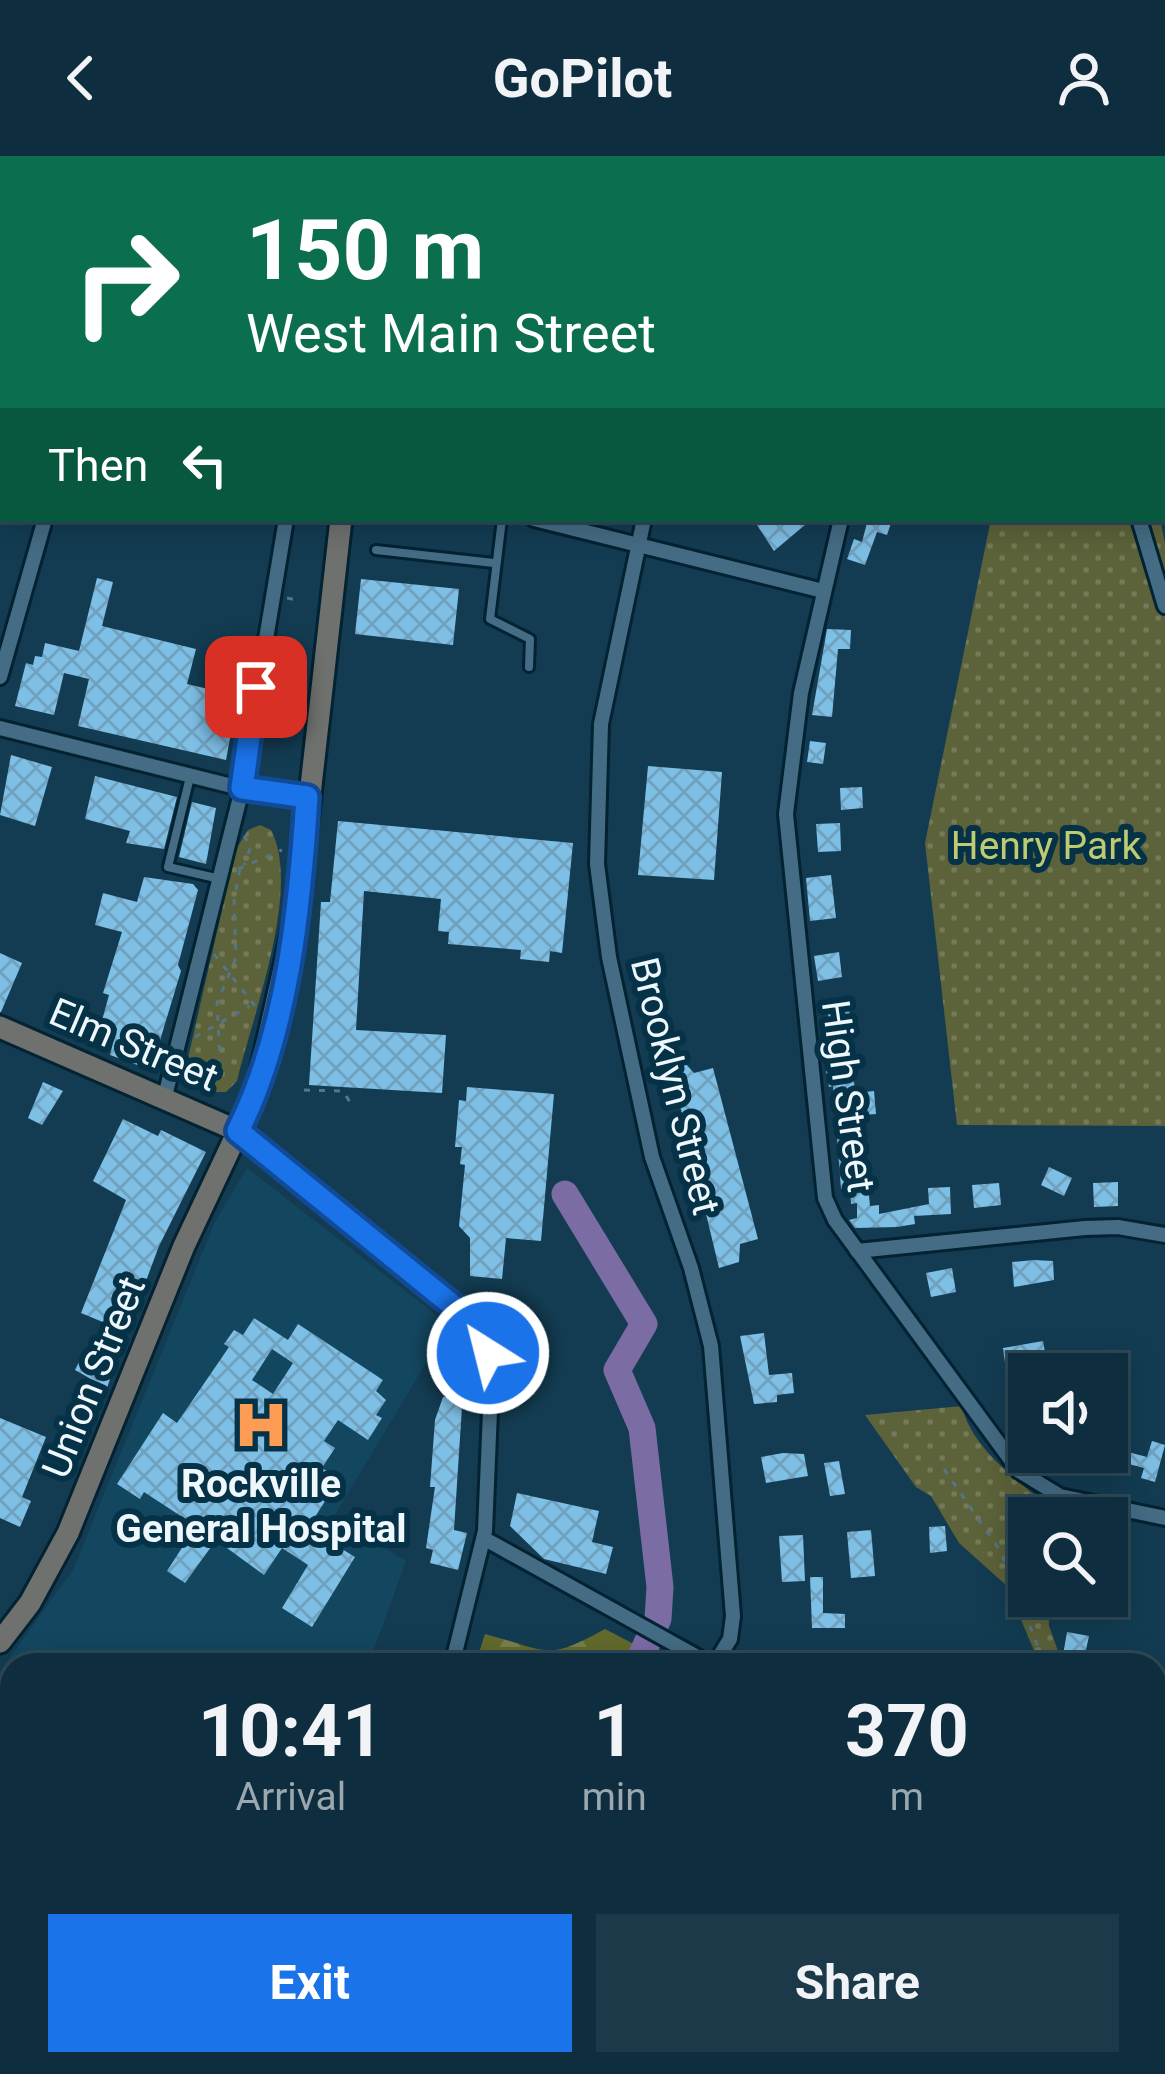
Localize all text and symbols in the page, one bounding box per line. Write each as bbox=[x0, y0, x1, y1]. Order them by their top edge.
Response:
icon: back bbox=[48, 45, 114, 111]
icon: person bbox=[1051, 45, 1117, 111]
text: GoPilot bbox=[493, 47, 672, 110]
text: 150 m bbox=[246, 201, 484, 300]
icon: right bbox=[48, 204, 204, 360]
text: West Main Street bbox=[246, 302, 656, 365]
icon: left bbox=[172, 432, 238, 498]
text: Then bbox=[48, 439, 148, 492]
pin bbox=[205, 636, 307, 738]
icon: arrive bbox=[223, 654, 289, 720]
park label: Henry Park bbox=[951, 823, 1141, 869]
street label: Brooklyn Street bbox=[621, 953, 729, 1220]
street label: Elm Street bbox=[43, 989, 225, 1101]
street label: High Street bbox=[812, 997, 884, 1195]
street label: Union Street bbox=[33, 1270, 155, 1485]
position arrow bbox=[425, 1290, 551, 1416]
map controls bbox=[1008, 1353, 1128, 1617]
button: sound bbox=[1008, 1353, 1128, 1473]
hospital icon: Rockville General Hospital bbox=[232, 1396, 290, 1454]
place label: Rockville General Hospital bbox=[115, 1461, 407, 1552]
button: search bbox=[1008, 1497, 1128, 1617]
text: 10:41 bbox=[198, 1689, 384, 1774]
text: 1 bbox=[594, 1689, 635, 1774]
text: 370 bbox=[845, 1689, 969, 1774]
text: Arrival bbox=[235, 1774, 346, 1820]
text: min bbox=[582, 1774, 647, 1820]
text: m bbox=[890, 1774, 924, 1820]
button: Exit bbox=[48, 1914, 572, 2052]
button: Share bbox=[596, 1914, 1119, 2052]

